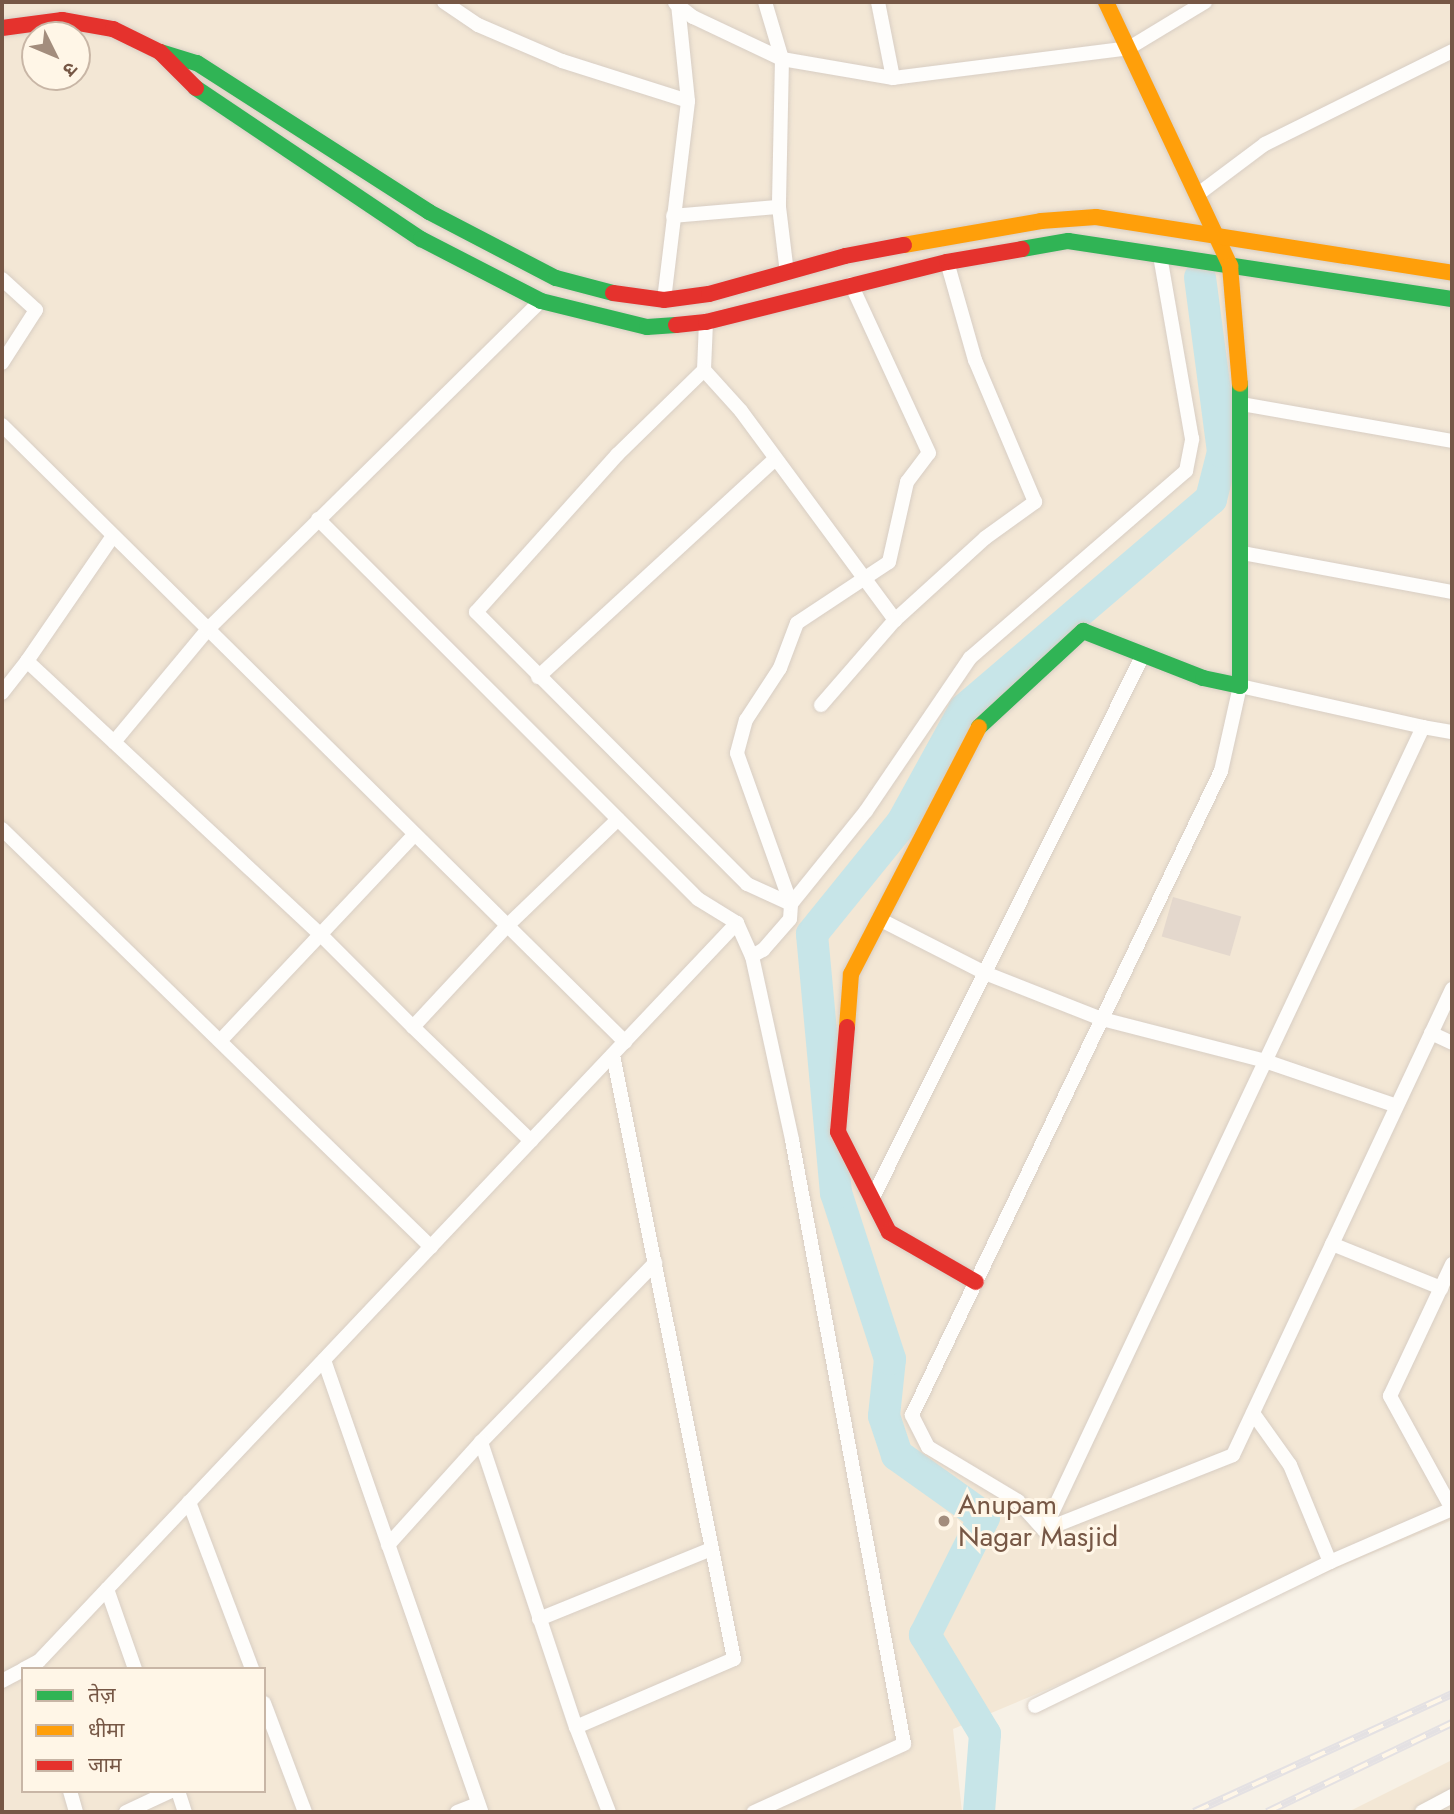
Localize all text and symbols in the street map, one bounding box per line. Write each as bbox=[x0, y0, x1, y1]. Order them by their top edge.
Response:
north arrow bbox=[21, 21, 91, 91]
text: उ bbox=[57, 56, 84, 83]
place label: Anupam Nagar Masjid bbox=[958, 1488, 1118, 1554]
marker: Anupam Nagar Masjid bbox=[936, 1513, 952, 1529]
legend bbox=[21, 1667, 266, 1793]
text: तेज़ bbox=[88, 1680, 116, 1710]
text: धीमा bbox=[88, 1715, 124, 1745]
text: जाम bbox=[88, 1750, 122, 1780]

